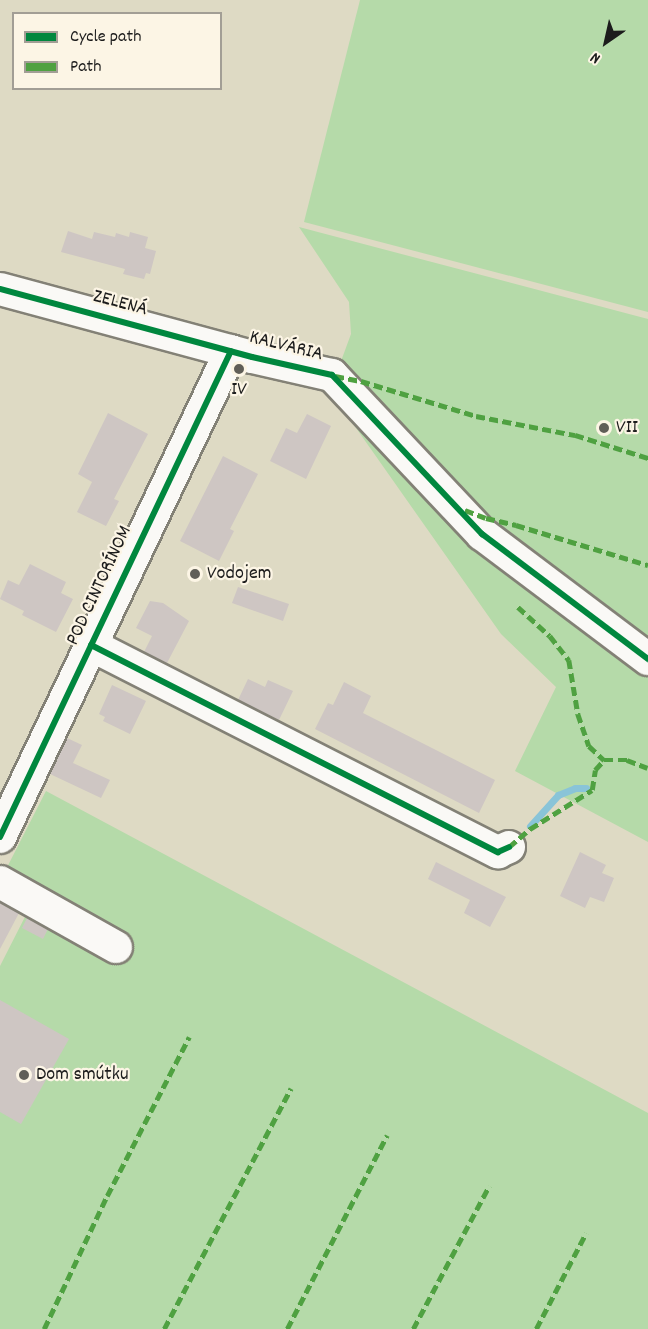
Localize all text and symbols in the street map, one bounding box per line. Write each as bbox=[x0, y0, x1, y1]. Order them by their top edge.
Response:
legend bbox=[12, 12, 222, 90]
north arrow bbox=[576, 12, 636, 72]
text: Cycle path bbox=[70, 25, 141, 50]
text: N bbox=[586, 46, 605, 69]
text: Path bbox=[70, 55, 102, 80]
street label: ZELENÁ bbox=[90, 285, 150, 323]
street label: KALVÁRIA bbox=[247, 326, 325, 368]
marker: IV bbox=[232, 362, 246, 376]
place label: IV bbox=[231, 378, 247, 402]
place label: VII bbox=[616, 416, 638, 440]
marker: VII bbox=[597, 421, 611, 435]
street label: POD CINTORÍNOM bbox=[62, 522, 138, 650]
place label: Vodojem bbox=[207, 562, 272, 586]
marker: Vodojem bbox=[188, 567, 202, 581]
place label: Dom smútku bbox=[36, 1063, 129, 1087]
marker: Dom smútku bbox=[17, 1068, 31, 1082]

